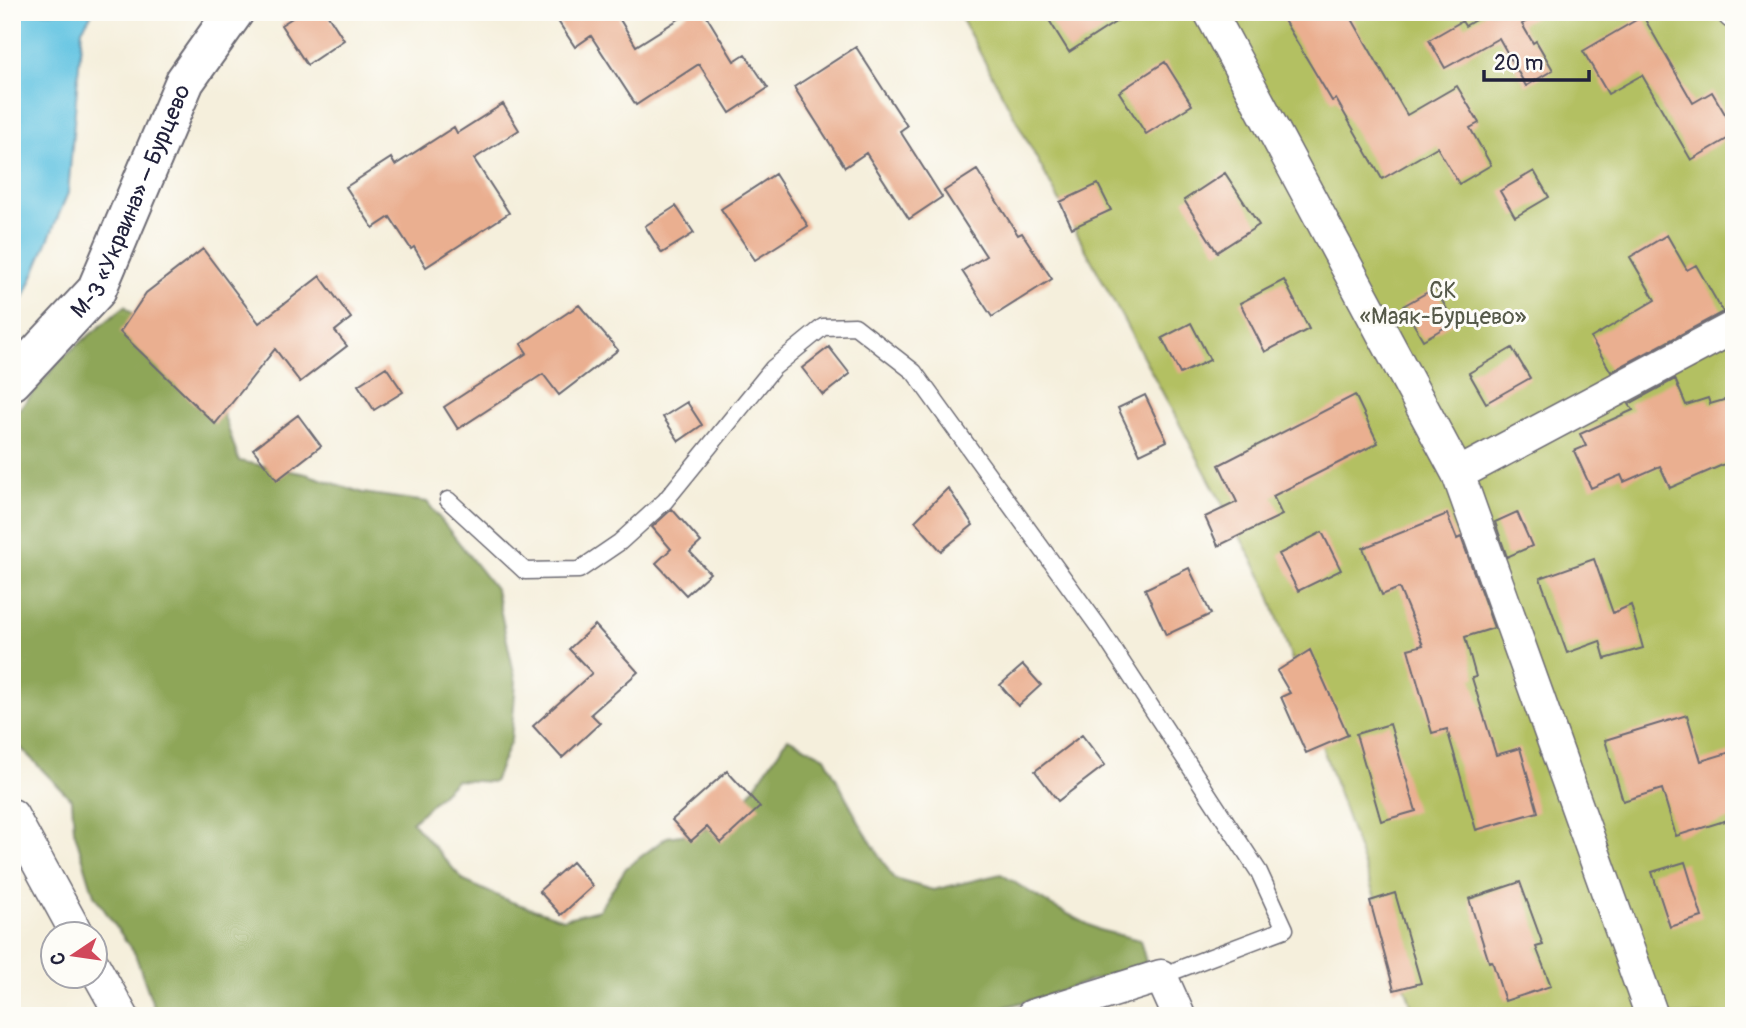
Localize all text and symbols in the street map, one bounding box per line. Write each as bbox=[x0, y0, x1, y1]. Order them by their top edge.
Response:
scale bar bbox=[1484, 38, 1588, 82]
text: 20 m bbox=[1494, 50, 1543, 77]
street label: М-3 «Украина» – Бурцево bbox=[64, 80, 197, 324]
park label: СК «Маяк-Бурцево» bbox=[1360, 276, 1527, 331]
north arrow bbox=[38, 920, 108, 990]
text: С bbox=[45, 950, 71, 967]

